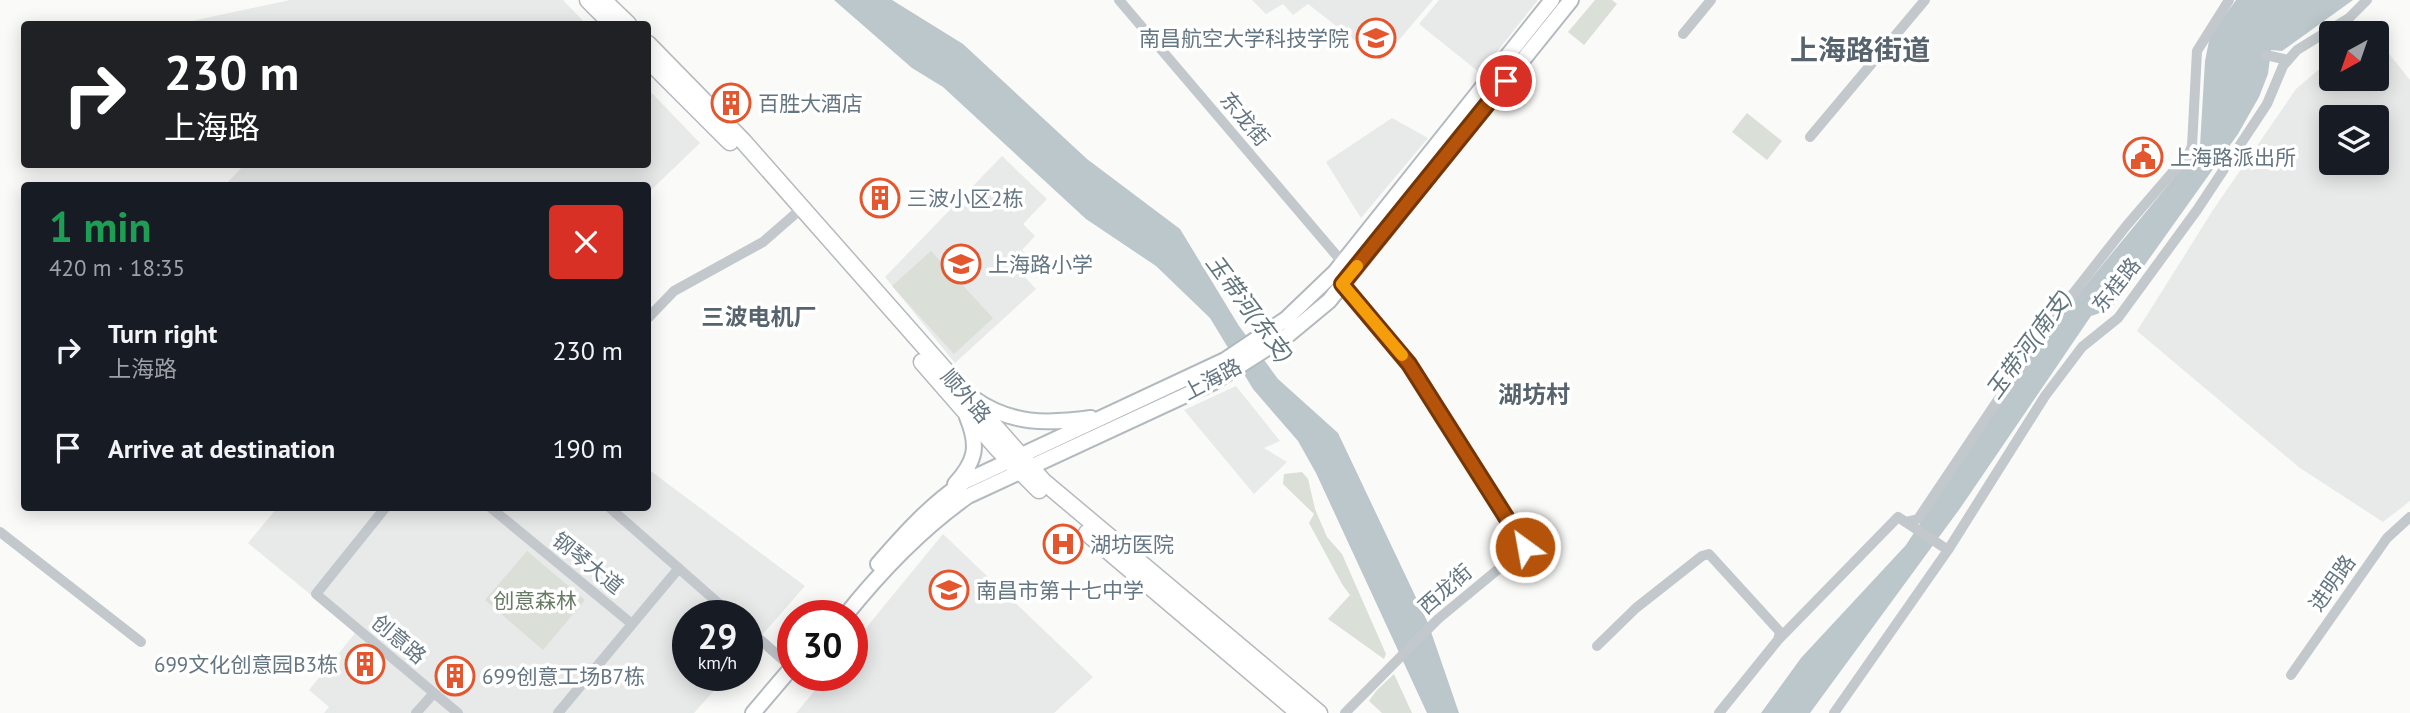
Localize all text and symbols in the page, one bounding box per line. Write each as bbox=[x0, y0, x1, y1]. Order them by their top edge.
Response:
school or university icon: 南昌航空大学科技学院 bbox=[1355, 17, 1397, 59]
north arrow bbox=[2319, 21, 2389, 91]
map controls bbox=[2319, 21, 2389, 175]
place label: 南昌航空大学科技学院 bbox=[1139, 25, 1349, 52]
district label: 上海路街道 bbox=[1790, 31, 1930, 68]
text: 230 m bbox=[164, 40, 299, 104]
icon: right bbox=[49, 49, 140, 140]
pin bbox=[1476, 51, 1536, 111]
icon: arrive bbox=[1487, 62, 1525, 100]
building icon: 百胜大酒店 bbox=[710, 82, 752, 124]
street label: 东龙街 bbox=[1214, 86, 1276, 152]
place label: 百胜大酒店 bbox=[758, 90, 863, 117]
button: layers bbox=[2319, 105, 2389, 175]
text: 上海路 bbox=[164, 106, 260, 148]
public building icon: 上海路派出所 bbox=[2122, 136, 2164, 178]
place label: 上海路派出所 bbox=[2170, 144, 2296, 171]
building icon: 三波小区2栋 bbox=[859, 177, 901, 219]
place label: 三波小区2栋 bbox=[907, 185, 1023, 212]
text: 1 min bbox=[49, 199, 151, 254]
button: close bbox=[549, 205, 623, 279]
school or university icon: 上海路小学 bbox=[940, 243, 982, 285]
water label: 玉带河(东支) bbox=[1200, 248, 1300, 368]
place label: 上海路小学 bbox=[988, 251, 1093, 278]
street label: 东桂路 bbox=[2086, 252, 2146, 318]
text: 420 m · 18:35 bbox=[49, 253, 185, 282]
water label: 玉带河(南支) bbox=[1979, 284, 2077, 404]
district label: 三波电机厂 bbox=[702, 302, 817, 331]
text: Turn right bbox=[108, 317, 217, 350]
icon: right bbox=[49, 331, 87, 369]
text: 230 m bbox=[552, 334, 623, 367]
street label: 上海路 bbox=[1178, 352, 1246, 406]
text: 上海路 bbox=[108, 354, 177, 383]
street label: 顺外路 bbox=[935, 363, 997, 429]
district label: 湖坊村 bbox=[1498, 379, 1570, 410]
icon: arrive bbox=[49, 429, 87, 467]
text: Arrive at destination bbox=[108, 432, 335, 465]
text: 190 m bbox=[552, 432, 623, 465]
position arrow bbox=[1488, 510, 1562, 584]
hospital icon: 湖坊医院 bbox=[1042, 523, 1084, 565]
street label: 钢琴大道 bbox=[547, 526, 629, 600]
place label: 湖坊医院 bbox=[1090, 531, 1174, 558]
street label: 进明路 bbox=[2303, 549, 2361, 617]
street label: 西龙街 bbox=[1412, 558, 1478, 620]
school or university icon: 南昌市第十七中学 bbox=[928, 569, 970, 611]
place label: 南昌市第十七中学 bbox=[976, 577, 1144, 604]
park label: 创意森林 bbox=[493, 587, 577, 614]
speed limit sign: 30 bbox=[777, 600, 868, 691]
street label: 创意路 bbox=[366, 608, 432, 670]
text: 29 bbox=[698, 613, 737, 659]
building icon: 699文化创意园B3栋 bbox=[344, 643, 386, 685]
place label: 699文化创意园B3栋 bbox=[154, 651, 338, 678]
text: km/h bbox=[698, 651, 737, 674]
building icon: 699创意工场B7栋 bbox=[434, 655, 476, 697]
place label: 699创意工场B7栋 bbox=[482, 663, 645, 690]

